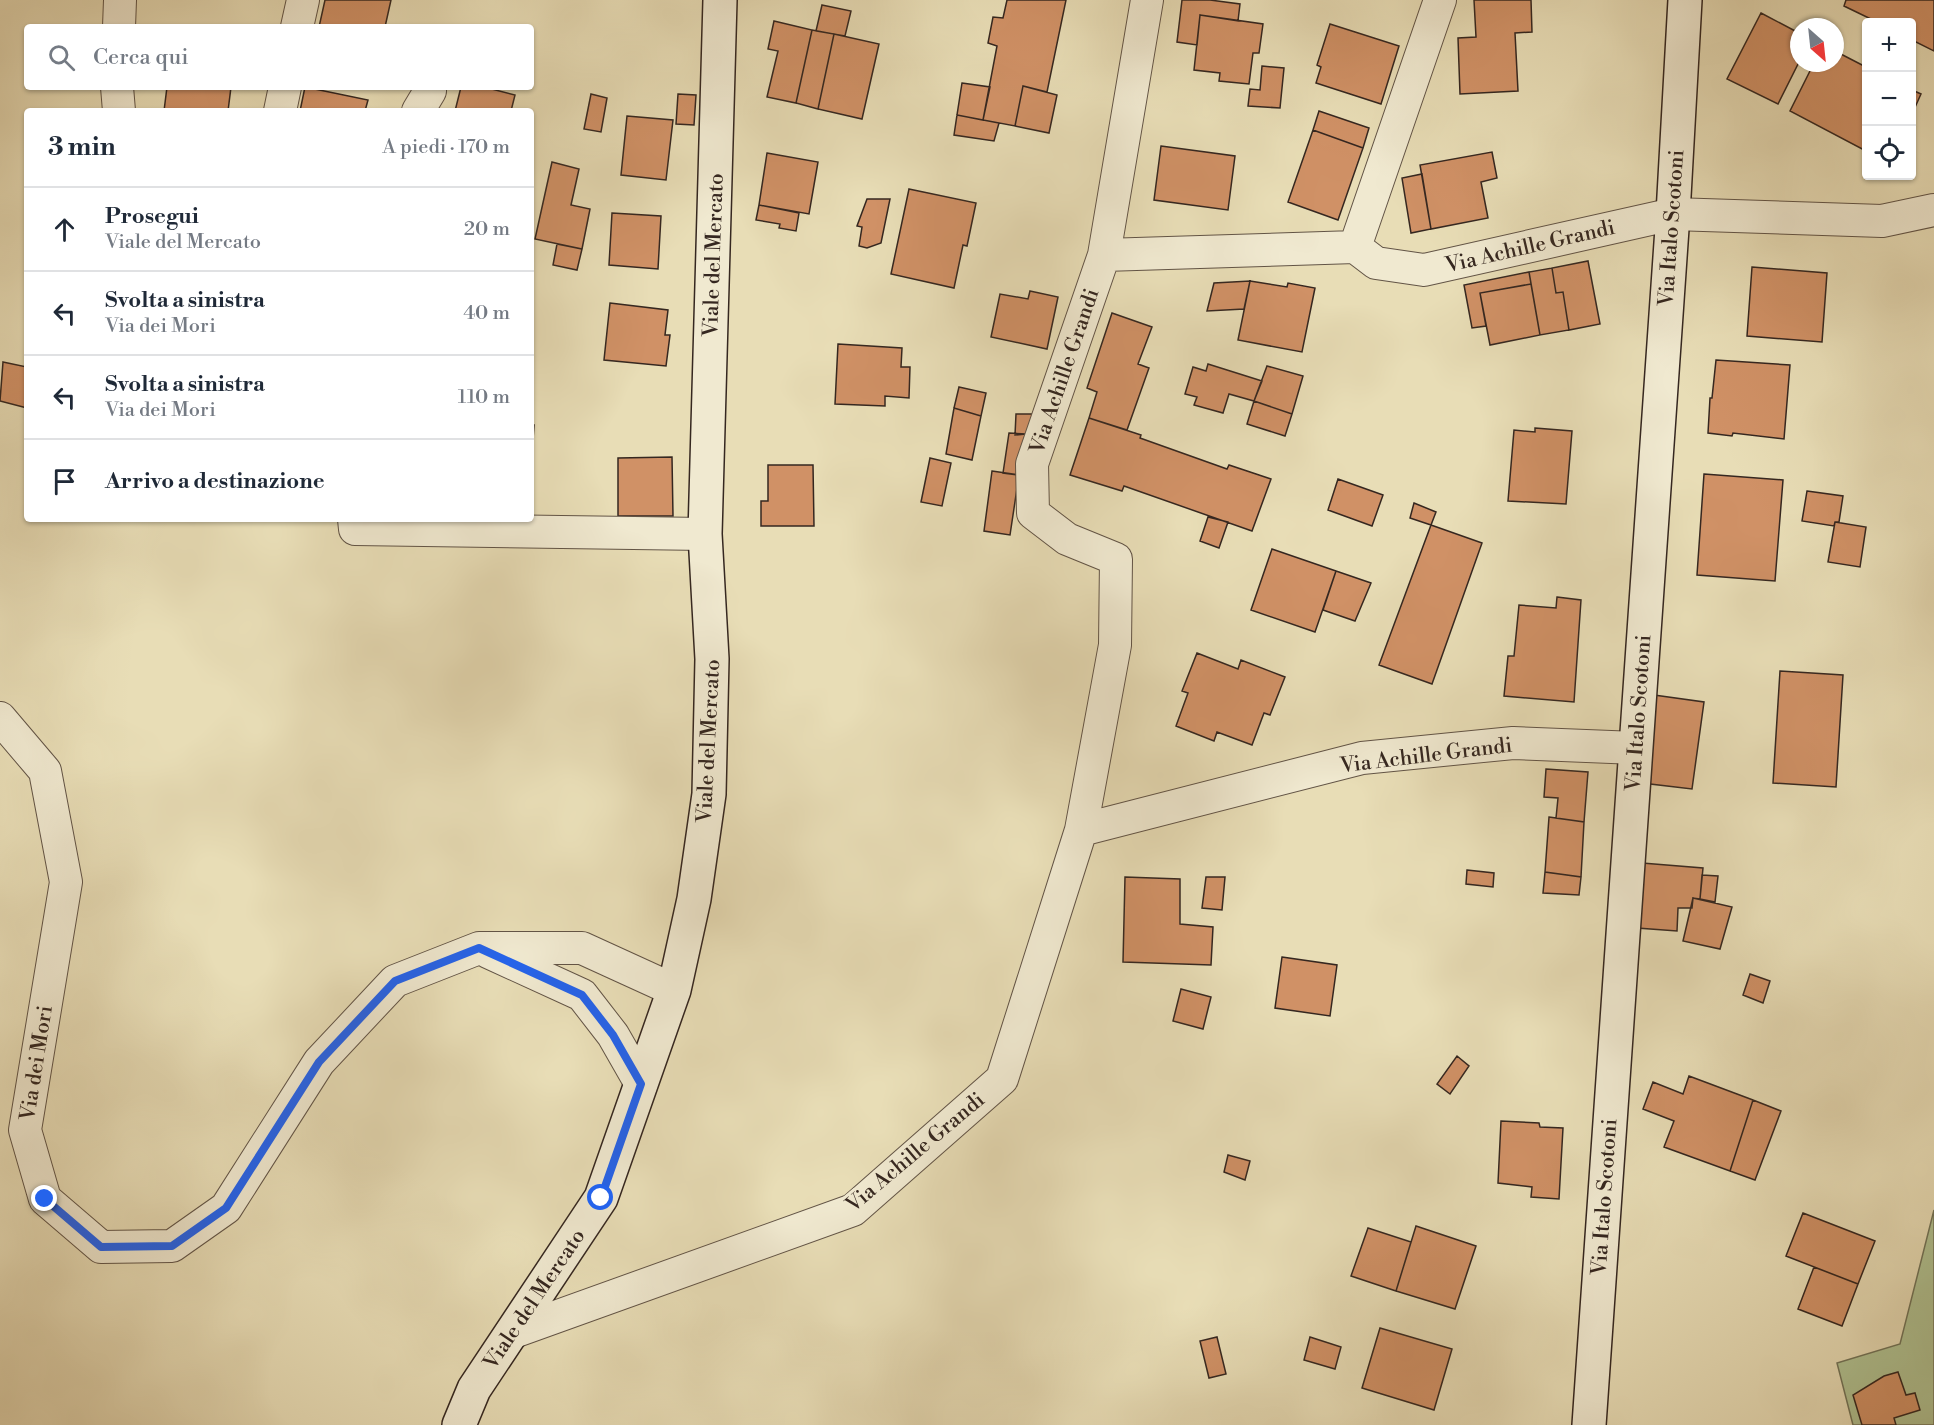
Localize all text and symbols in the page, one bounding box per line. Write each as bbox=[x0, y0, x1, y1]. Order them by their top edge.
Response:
north arrow bbox=[1790, 18, 1844, 72]
map controls bbox=[1862, 18, 1916, 180]
button: + bbox=[1862, 18, 1916, 72]
search box bbox=[24, 24, 534, 90]
icon: search bbox=[45, 41, 78, 74]
text: Cerca qui bbox=[93, 44, 189, 71]
button: − bbox=[1862, 72, 1916, 126]
button: locate bbox=[1862, 126, 1916, 180]
text: 3 min bbox=[48, 131, 116, 163]
text: A piedi · 170 m bbox=[382, 135, 510, 160]
street label: Via Italo Scotoni bbox=[1653, 149, 1690, 308]
street label: Viale del Mercato bbox=[698, 173, 730, 338]
text: Prosegui bbox=[105, 203, 199, 230]
icon: ahead bbox=[48, 213, 81, 246]
street label: Via Achille Grandi bbox=[1442, 215, 1618, 279]
text: 20 m bbox=[464, 217, 510, 242]
text: Viale del Mercato bbox=[105, 230, 261, 255]
street label: Via Achille Grandi bbox=[1024, 285, 1105, 458]
text: Svolta a sinistra bbox=[105, 287, 265, 314]
icon: left bbox=[48, 297, 81, 330]
text: 40 m bbox=[463, 301, 510, 326]
text: Via dei Mori bbox=[105, 314, 216, 339]
text: Svolta a sinistra bbox=[105, 371, 265, 398]
icon: left bbox=[48, 381, 81, 414]
text: 110 m bbox=[458, 385, 510, 410]
text: Via dei Mori bbox=[105, 398, 216, 423]
icon: arrive bbox=[48, 465, 81, 498]
text: Arrivo a destinazione bbox=[105, 468, 325, 495]
street label: Via Italo Scotoni bbox=[1620, 634, 1657, 793]
street label: Viale del Mercato bbox=[692, 659, 726, 825]
street label: Via Achille Grandi bbox=[1338, 733, 1514, 780]
street label: Via dei Mori bbox=[15, 1004, 59, 1124]
street label: Via Achille Grandi bbox=[840, 1087, 990, 1219]
street label: Via Italo Scotoni bbox=[1586, 1118, 1623, 1277]
route start bbox=[587, 1184, 613, 1210]
route end bbox=[31, 1185, 57, 1211]
street label: Viale del Mercato bbox=[478, 1224, 591, 1376]

